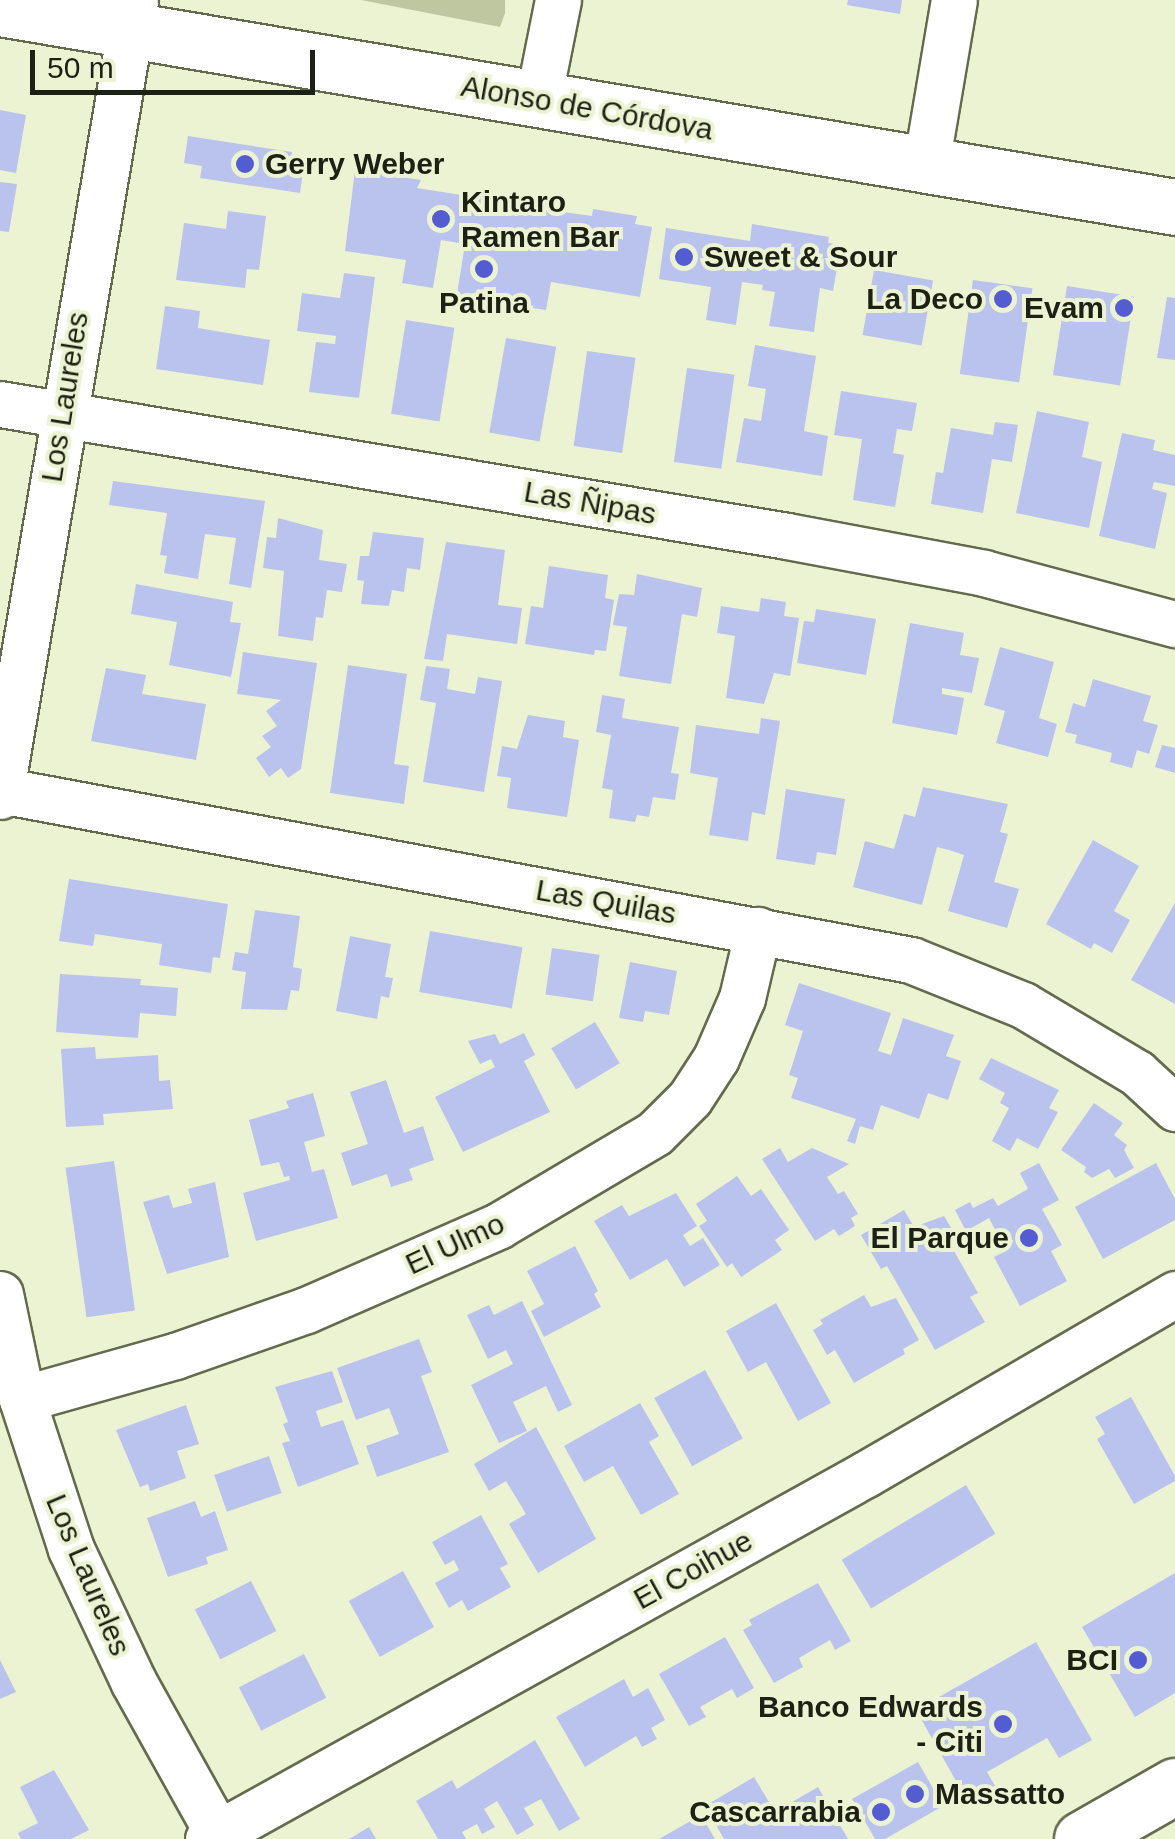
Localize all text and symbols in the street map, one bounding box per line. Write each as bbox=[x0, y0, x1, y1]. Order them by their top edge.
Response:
scale bar bbox=[35, 30, 320, 92]
text: 50 m bbox=[47, 51, 114, 84]
street label: Alonso de Córdova bbox=[458, 68, 716, 148]
place label: Gerry Weber bbox=[265, 146, 445, 182]
marker: Gerry Weber bbox=[234, 153, 256, 175]
place label: Kintaro Ramen Bar bbox=[461, 184, 619, 254]
marker: Kintaro Ramen Bar bbox=[430, 208, 452, 230]
place label: Sweet & Sour bbox=[704, 239, 897, 275]
marker: Sweet & Sour bbox=[673, 246, 695, 268]
marker: Patina bbox=[473, 258, 495, 280]
place label: La Deco bbox=[866, 281, 983, 317]
place label: Patina bbox=[439, 285, 529, 321]
marker: La Deco bbox=[992, 288, 1014, 310]
place label: Evam bbox=[1024, 290, 1104, 326]
marker: Evam bbox=[1113, 297, 1135, 319]
street label: Los Laureles bbox=[34, 309, 96, 485]
street label: Las Ñipas bbox=[521, 474, 659, 532]
street label: Las Quilas bbox=[533, 872, 679, 932]
street label: El Ulmo bbox=[400, 1205, 510, 1283]
place label: El Parque bbox=[871, 1220, 1009, 1256]
marker: El Parque bbox=[1018, 1227, 1040, 1249]
street label: Los Laureles bbox=[38, 1489, 138, 1661]
street label: El Coihue bbox=[627, 1523, 759, 1617]
place label: BCI bbox=[1066, 1642, 1118, 1678]
marker: BCI bbox=[1127, 1649, 1149, 1671]
place label: Banco Edwards - Citi bbox=[758, 1689, 983, 1760]
marker: Banco Edwards - Citi bbox=[992, 1713, 1014, 1735]
place label: Massatto bbox=[935, 1776, 1065, 1812]
marker: Massatto bbox=[904, 1783, 926, 1805]
place label: Cascarrabia bbox=[689, 1794, 861, 1830]
marker: Cascarrabia bbox=[870, 1801, 892, 1823]

